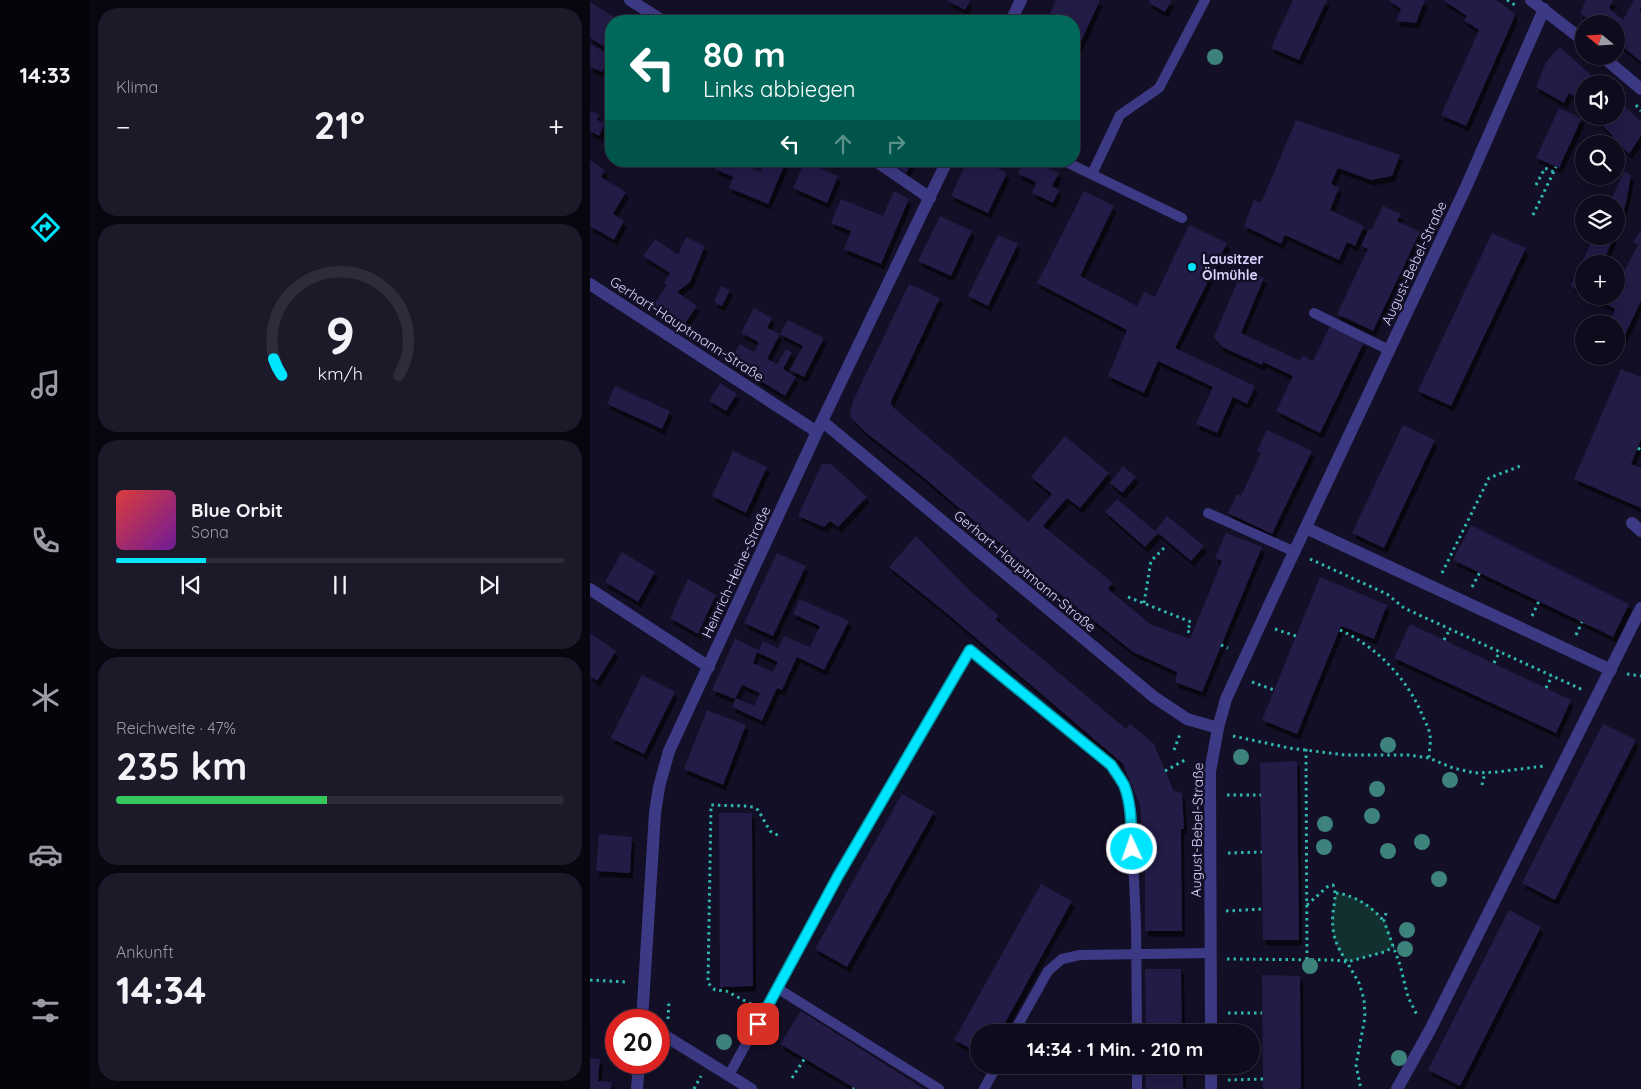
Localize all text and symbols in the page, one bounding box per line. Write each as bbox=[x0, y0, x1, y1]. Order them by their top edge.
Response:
north arrow bbox=[1575, 15, 1625, 65]
map controls bbox=[1575, 15, 1625, 365]
text: 80 m bbox=[703, 32, 786, 76]
icon: left bbox=[620, 35, 685, 100]
text: 14:33 bbox=[19, 61, 71, 89]
text: Links abbiegen bbox=[703, 75, 856, 103]
button: sound bbox=[1575, 75, 1625, 125]
text: Klima bbox=[116, 77, 158, 97]
text: 21° bbox=[314, 101, 365, 149]
text: − bbox=[116, 109, 131, 144]
text: + bbox=[548, 109, 564, 144]
icon: left bbox=[776, 130, 804, 158]
icon: ahead bbox=[829, 130, 857, 158]
icon: right bbox=[882, 130, 910, 158]
button: search bbox=[1575, 135, 1625, 185]
button: layers bbox=[1575, 195, 1625, 245]
street label: August-Bebel-Straße bbox=[1377, 198, 1451, 328]
icon: directions bbox=[28, 210, 63, 245]
place label: Lausitzer Ölmühle bbox=[1202, 250, 1264, 284]
button: + bbox=[1575, 255, 1625, 305]
marker: Lausitzer Ölmühle bbox=[1186, 261, 1198, 273]
street label: Gerhart-Hauptmann-Straße bbox=[606, 272, 768, 386]
text: 9 bbox=[325, 302, 355, 367]
button: − bbox=[1575, 315, 1625, 365]
text: km/h bbox=[317, 362, 363, 384]
icon: music bbox=[28, 367, 63, 402]
text: Blue Orbit bbox=[191, 498, 283, 522]
street label: Heinrich-Heine-Straße bbox=[698, 503, 774, 641]
street label: Gerhart-Hauptmann-Straße bbox=[950, 506, 1100, 636]
text: Sona bbox=[191, 522, 229, 542]
icon: phone bbox=[28, 523, 63, 558]
icon: previous bbox=[177, 571, 205, 599]
icon: pause bbox=[326, 571, 354, 599]
icon: next bbox=[475, 571, 503, 599]
icon: climate bbox=[28, 680, 63, 715]
text: Reichweite · 47% bbox=[116, 718, 236, 738]
text: 235 km bbox=[116, 742, 247, 790]
street label: August-Bebel-Straße bbox=[1187, 762, 1207, 898]
position arrow bbox=[1105, 822, 1157, 874]
icon: car bbox=[28, 837, 63, 872]
text: Ankunft bbox=[116, 942, 174, 962]
text: 14:34 bbox=[116, 966, 206, 1014]
icon: filters bbox=[28, 993, 63, 1028]
pin bbox=[737, 1003, 779, 1045]
speed limit sign: 20 bbox=[605, 1009, 670, 1074]
icon: arrive bbox=[744, 1010, 772, 1038]
text: 14:34 · 1 Min. · 210 m bbox=[1027, 1037, 1203, 1061]

